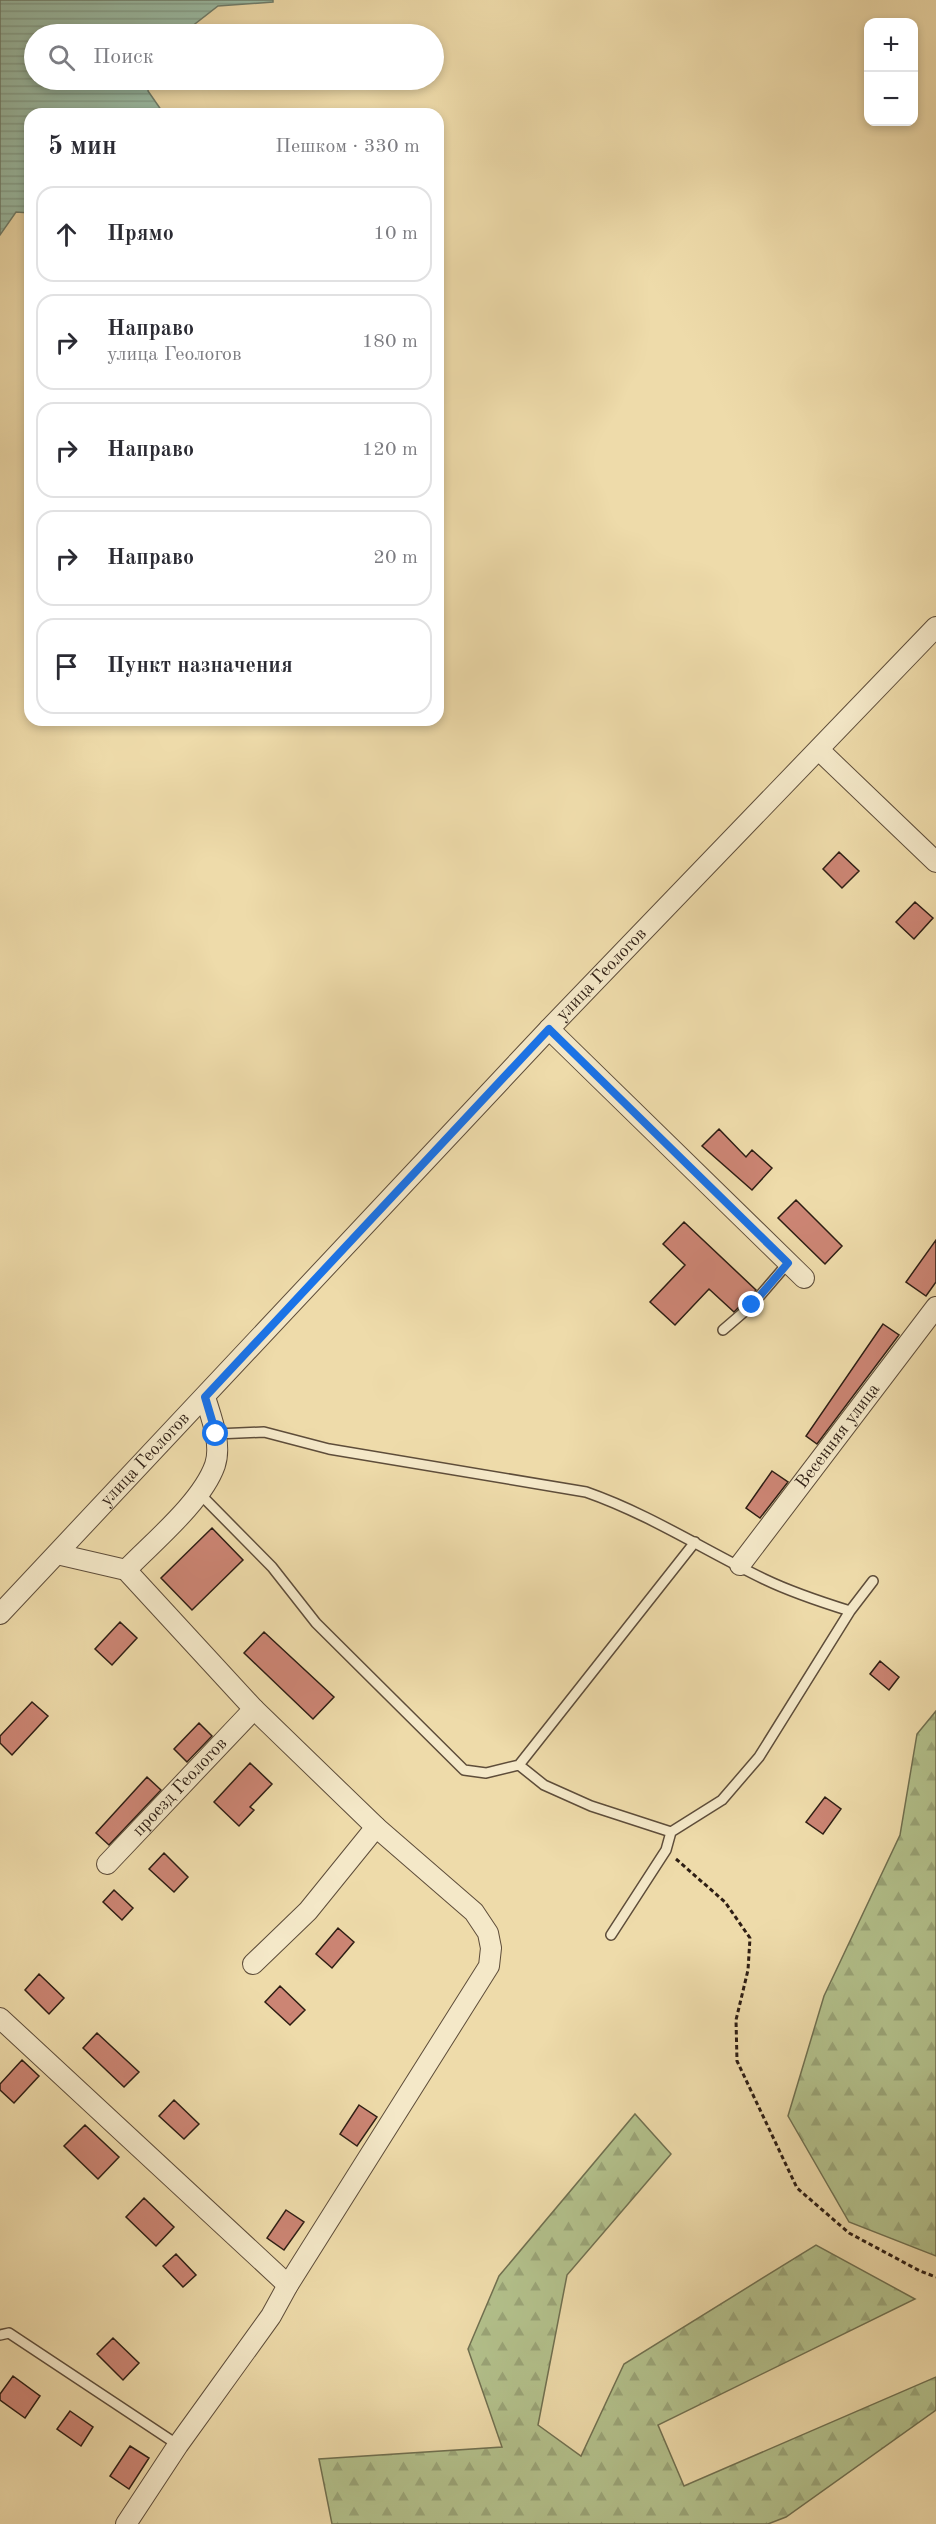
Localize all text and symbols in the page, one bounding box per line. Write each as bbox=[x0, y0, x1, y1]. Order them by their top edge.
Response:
map controls bbox=[864, 18, 918, 126]
button: + bbox=[864, 18, 918, 72]
search box bbox=[24, 24, 444, 90]
icon: search bbox=[45, 41, 78, 74]
text: Поиск bbox=[93, 46, 154, 68]
button: − bbox=[864, 72, 918, 126]
text: 5 мин bbox=[48, 134, 117, 160]
text: Пешком · 330 m bbox=[275, 137, 420, 157]
icon: ahead bbox=[50, 218, 83, 251]
text: Прямо bbox=[107, 223, 174, 245]
text: 10 m bbox=[373, 224, 418, 244]
text: Направо bbox=[107, 318, 194, 340]
icon: right bbox=[50, 326, 83, 359]
text: 180 m bbox=[362, 332, 418, 352]
text: улица Геологов bbox=[107, 345, 242, 365]
icon: right bbox=[50, 434, 83, 467]
text: Направо bbox=[107, 439, 194, 461]
text: 120 m bbox=[362, 440, 418, 460]
icon: right bbox=[50, 542, 83, 575]
text: Направо bbox=[107, 547, 194, 569]
text: 20 m bbox=[373, 548, 418, 568]
icon: arrive bbox=[50, 650, 83, 683]
text: Пункт назначения bbox=[107, 655, 293, 677]
street label: улица Геологов bbox=[553, 925, 650, 1024]
route end bbox=[738, 1291, 764, 1317]
street label: Весенняя улица bbox=[793, 1380, 883, 1492]
street label: улица Геологов bbox=[97, 1409, 193, 1510]
route start bbox=[202, 1420, 228, 1446]
street label: проезд Геологов bbox=[129, 1734, 231, 1840]

